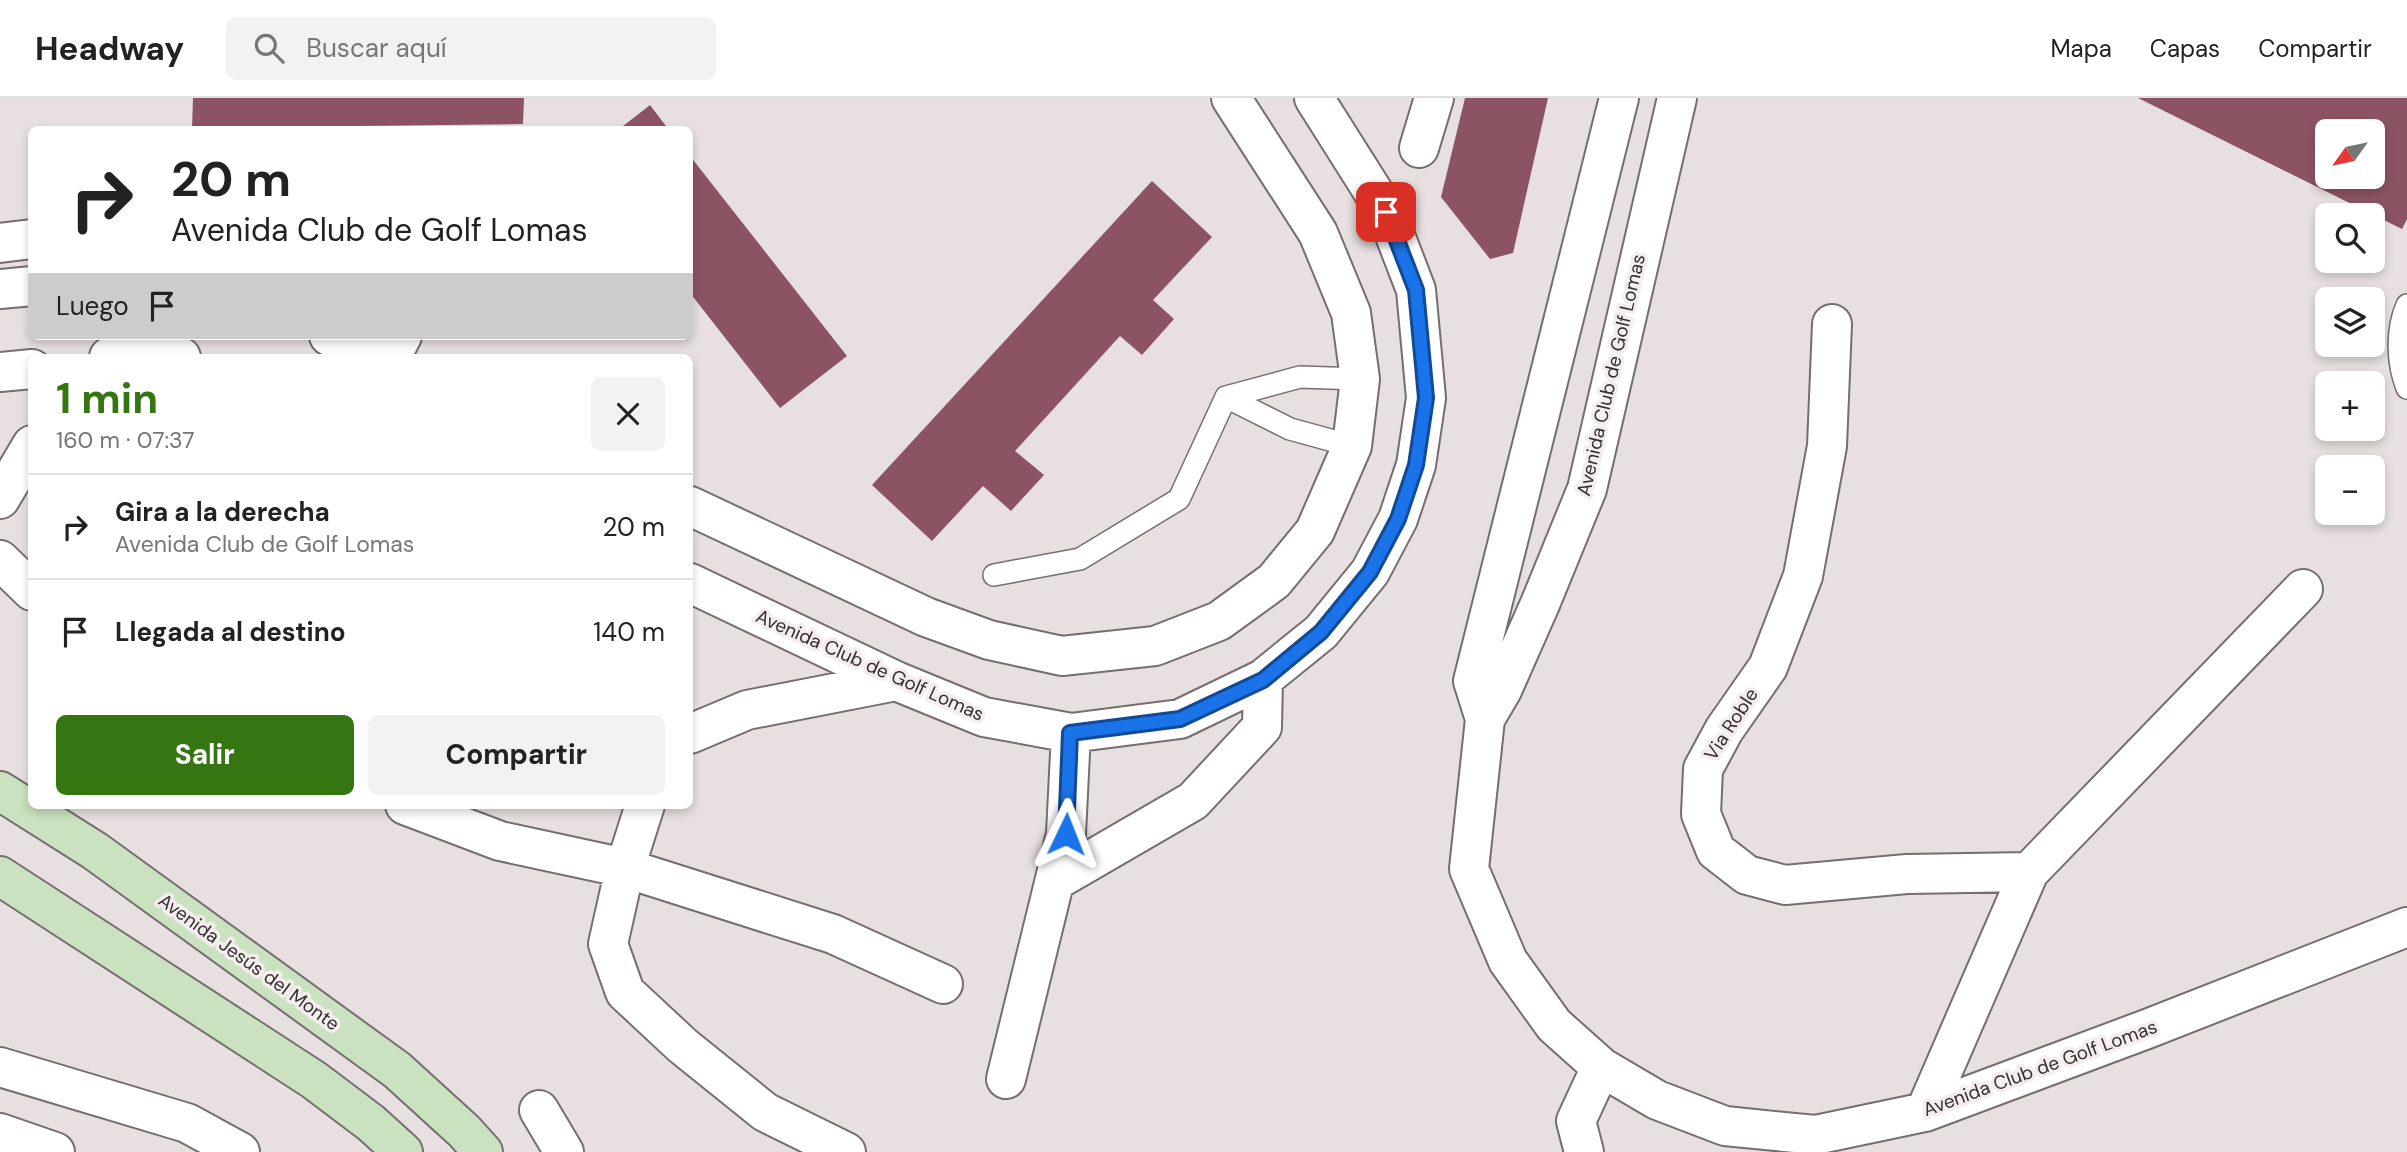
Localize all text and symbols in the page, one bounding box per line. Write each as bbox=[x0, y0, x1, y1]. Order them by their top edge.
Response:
search box bbox=[226, 17, 716, 80]
text: Headway bbox=[35, 27, 184, 70]
icon: search bbox=[250, 29, 288, 67]
text: Buscar aquí bbox=[306, 31, 447, 65]
text: Mapa bbox=[2050, 33, 2112, 64]
text: Capas bbox=[2150, 33, 2220, 64]
text: Compartir bbox=[2258, 33, 2372, 64]
north arrow bbox=[2315, 119, 2385, 189]
map controls bbox=[2315, 119, 2385, 525]
text: 20 m bbox=[171, 147, 291, 211]
icon: right bbox=[56, 154, 147, 245]
pin bbox=[1356, 182, 1416, 242]
icon: arrive bbox=[1367, 193, 1405, 231]
button: search bbox=[2315, 203, 2385, 273]
text: Avenida Club de Golf Lomas bbox=[171, 209, 588, 251]
street label: Avenida Club de Golf Lomas bbox=[1571, 252, 1651, 498]
icon: arrive bbox=[143, 287, 181, 325]
button: layers bbox=[2315, 287, 2385, 357]
text: Luego bbox=[56, 289, 129, 323]
text: 1 min bbox=[56, 371, 158, 426]
button: + bbox=[2315, 371, 2385, 441]
button: close bbox=[591, 377, 665, 451]
text: 160 m · 07:37 bbox=[56, 425, 195, 455]
button: − bbox=[2315, 455, 2385, 525]
text: Gira a la derecha bbox=[115, 495, 330, 529]
icon: right bbox=[56, 508, 94, 546]
text: 20 m bbox=[602, 510, 665, 544]
text: Avenida Club de Golf Lomas bbox=[115, 529, 414, 559]
street label: Avenida Club de Golf Lomas bbox=[752, 603, 988, 727]
icon: arrive bbox=[56, 613, 94, 651]
text: Llegada al destino bbox=[115, 615, 346, 649]
text: 140 m bbox=[593, 615, 665, 649]
street label: Via Roble bbox=[1698, 683, 1764, 765]
button: Salir bbox=[56, 715, 354, 795]
button: Compartir bbox=[368, 715, 665, 795]
position arrow bbox=[1029, 797, 1103, 871]
street label: Avenida Jesús del Monte bbox=[153, 888, 345, 1036]
street label: Avenida Club de Golf Lomas bbox=[1920, 1014, 2160, 1122]

